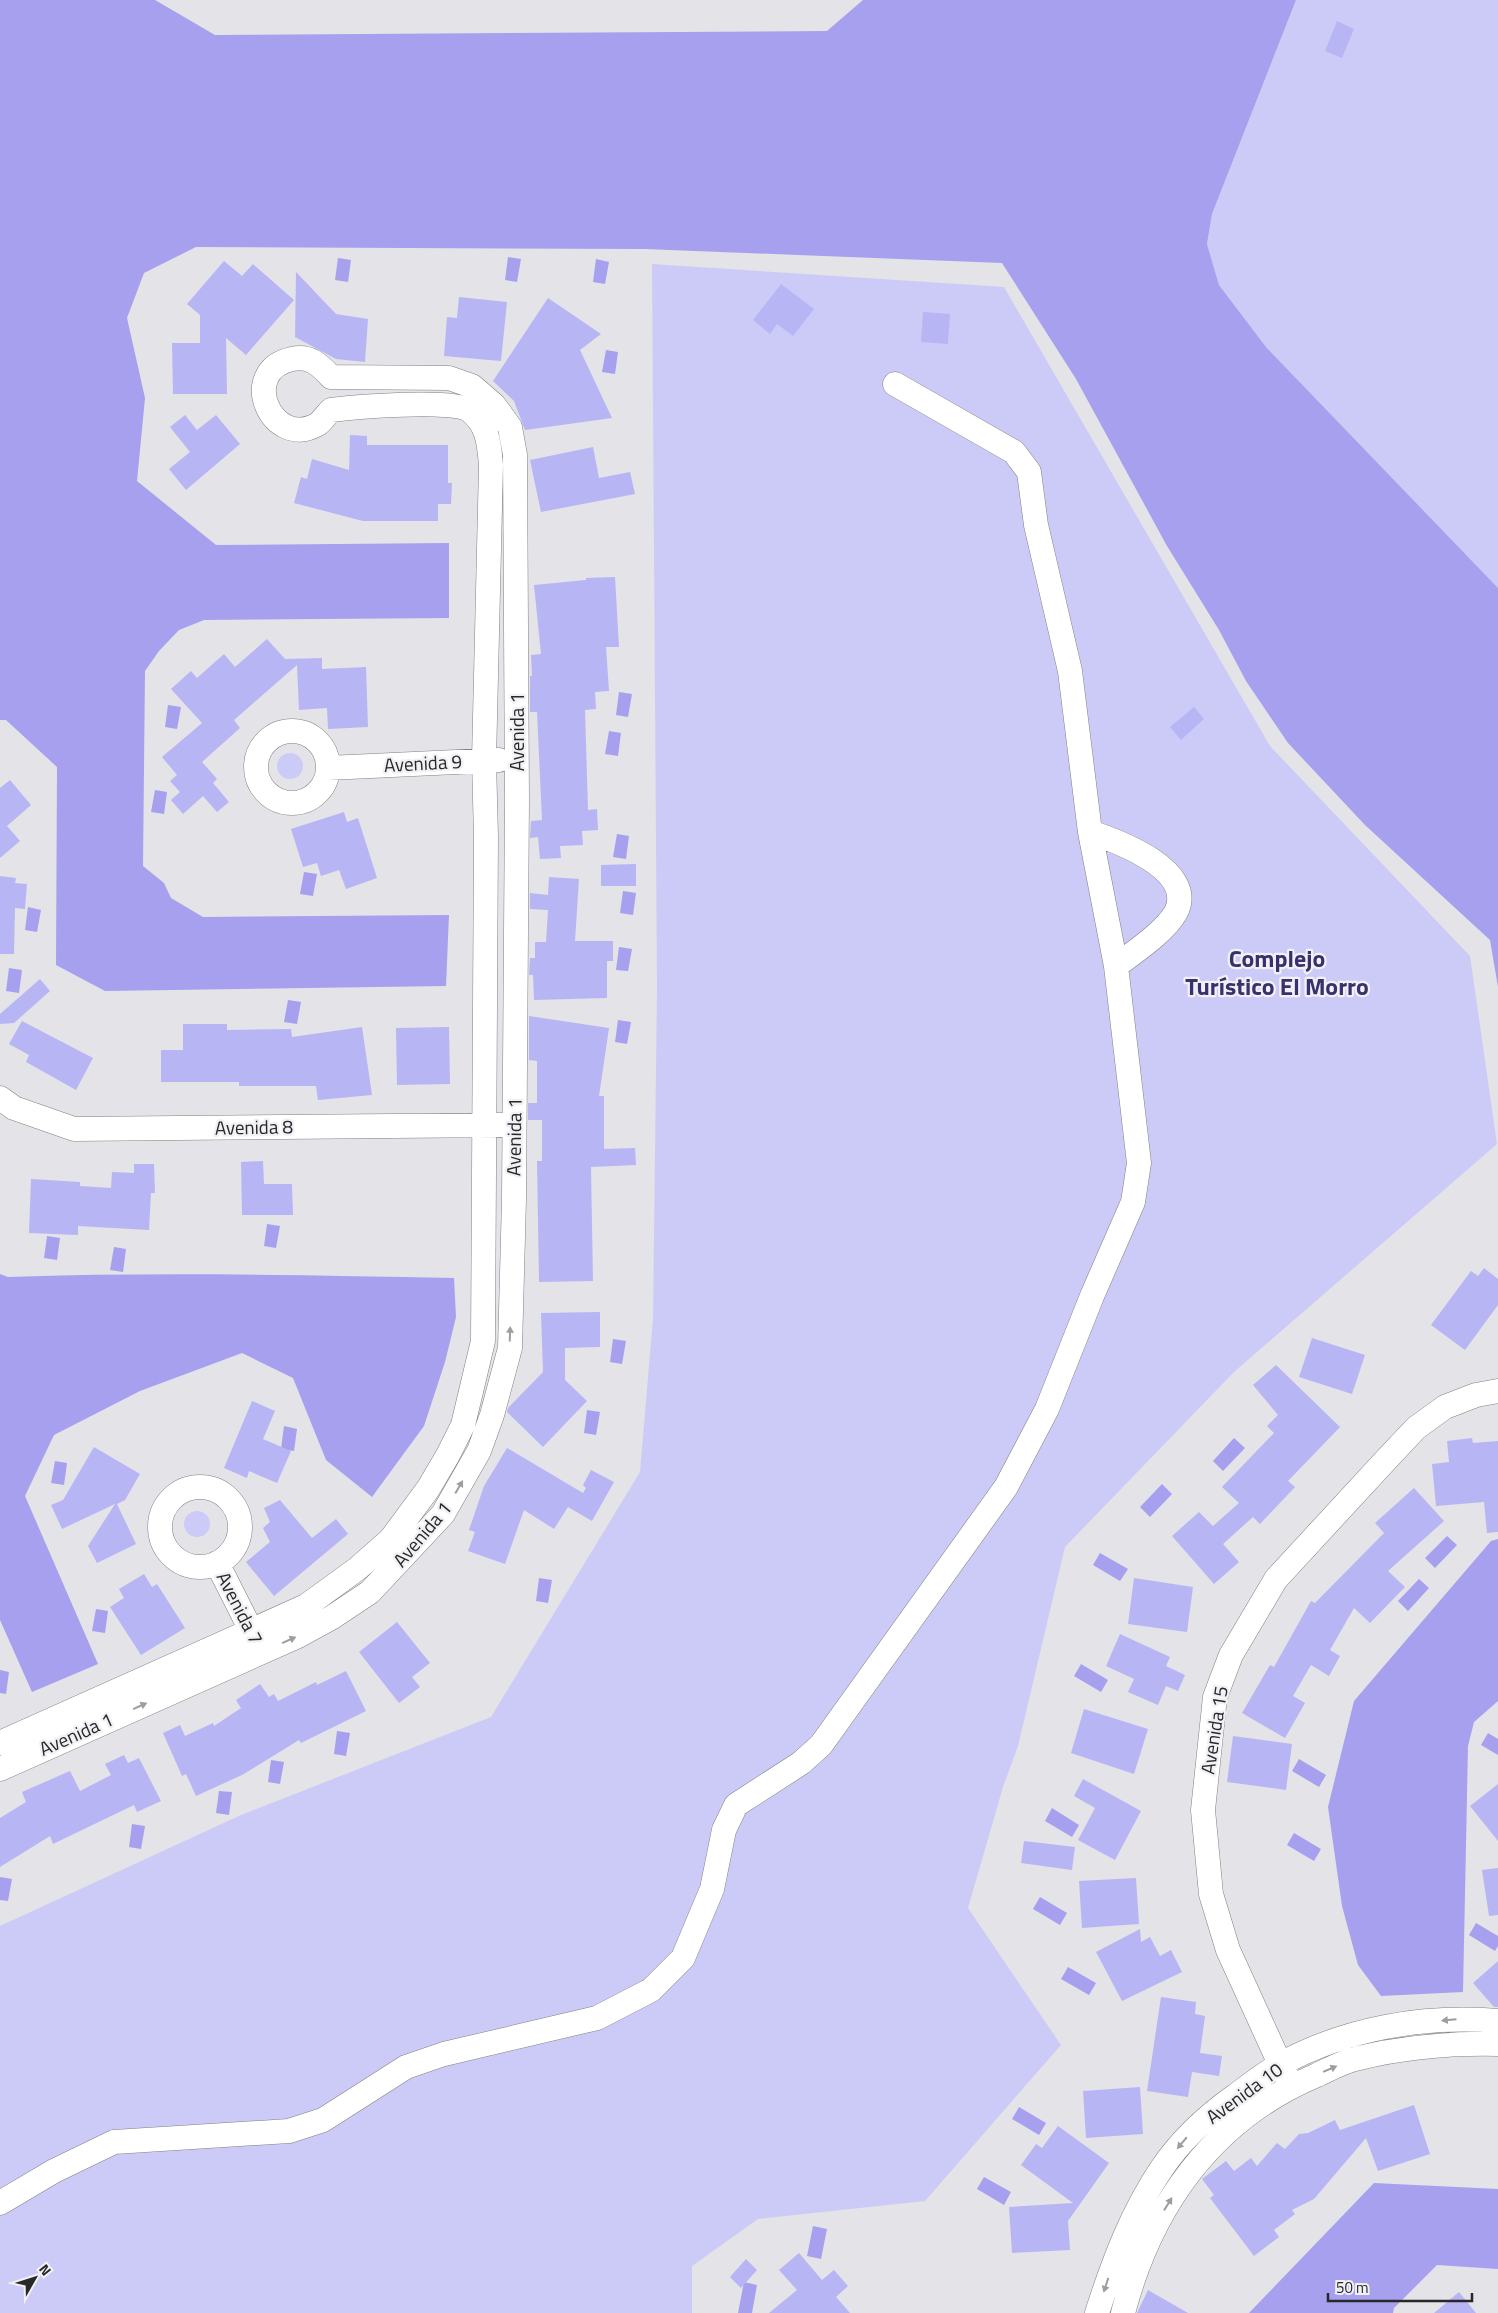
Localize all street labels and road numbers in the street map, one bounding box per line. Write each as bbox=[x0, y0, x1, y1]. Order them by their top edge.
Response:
street label: Avenida 1 bbox=[502, 693, 531, 771]
street label: Avenida 9 bbox=[383, 746, 463, 779]
street label: Avenida 1 bbox=[498, 1098, 529, 1176]
street label: Avenida 8 bbox=[215, 1111, 294, 1142]
street label: Avenida 1 bbox=[385, 1494, 458, 1573]
street label: Avenida 7 bbox=[210, 1566, 271, 1649]
street label: Avenida 15 bbox=[1192, 1684, 1235, 1776]
street label: Avenida 1 bbox=[34, 1704, 117, 1763]
street label: Avenida 10 bbox=[1199, 2055, 1288, 2130]

